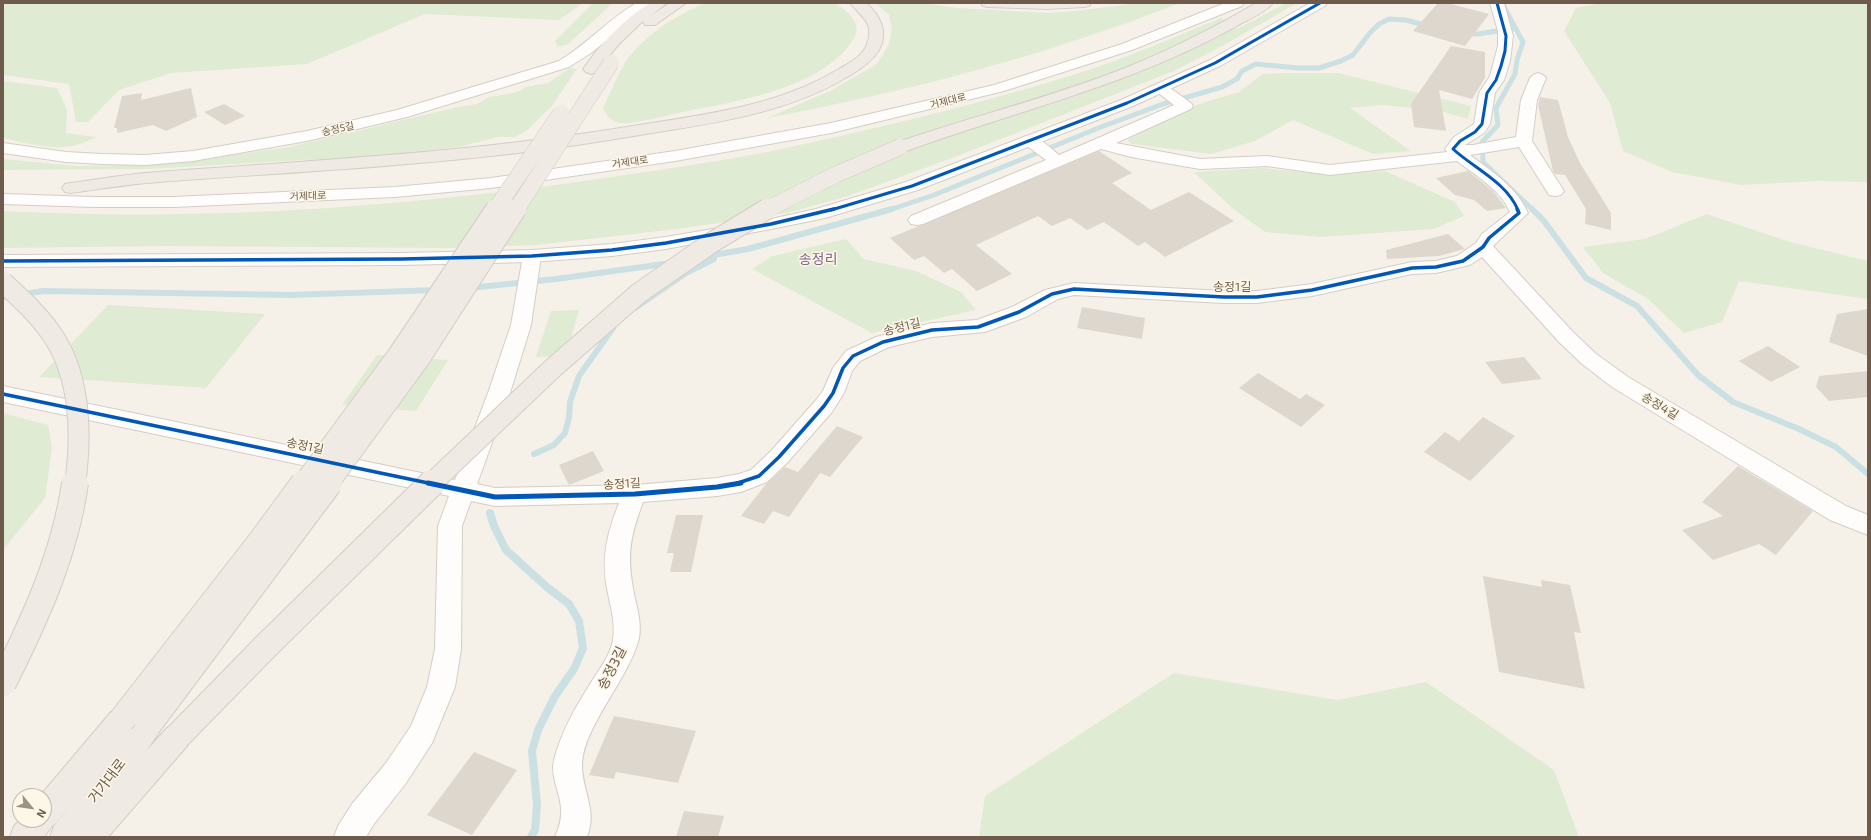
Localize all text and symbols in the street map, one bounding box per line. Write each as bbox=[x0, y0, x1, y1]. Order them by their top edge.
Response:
street label: 거제대로 bbox=[929, 91, 967, 111]
street label: 송정5길 bbox=[321, 120, 355, 138]
street label: 거제대로 bbox=[611, 153, 649, 171]
street label: 거제대로 bbox=[289, 189, 327, 203]
district label: 송정리 bbox=[799, 251, 837, 267]
street label: 송정1길 bbox=[1213, 280, 1251, 294]
street label: 송정1길 bbox=[882, 315, 922, 339]
street label: 송정4길 bbox=[1639, 389, 1681, 423]
street label: 송정1길 bbox=[285, 435, 325, 457]
street label: 송정1길 bbox=[603, 476, 641, 492]
street label: 송정3길 bbox=[594, 644, 630, 692]
street label: 거가대로 bbox=[85, 755, 129, 807]
north arrow bbox=[12, 788, 52, 828]
text: N bbox=[34, 807, 50, 820]

